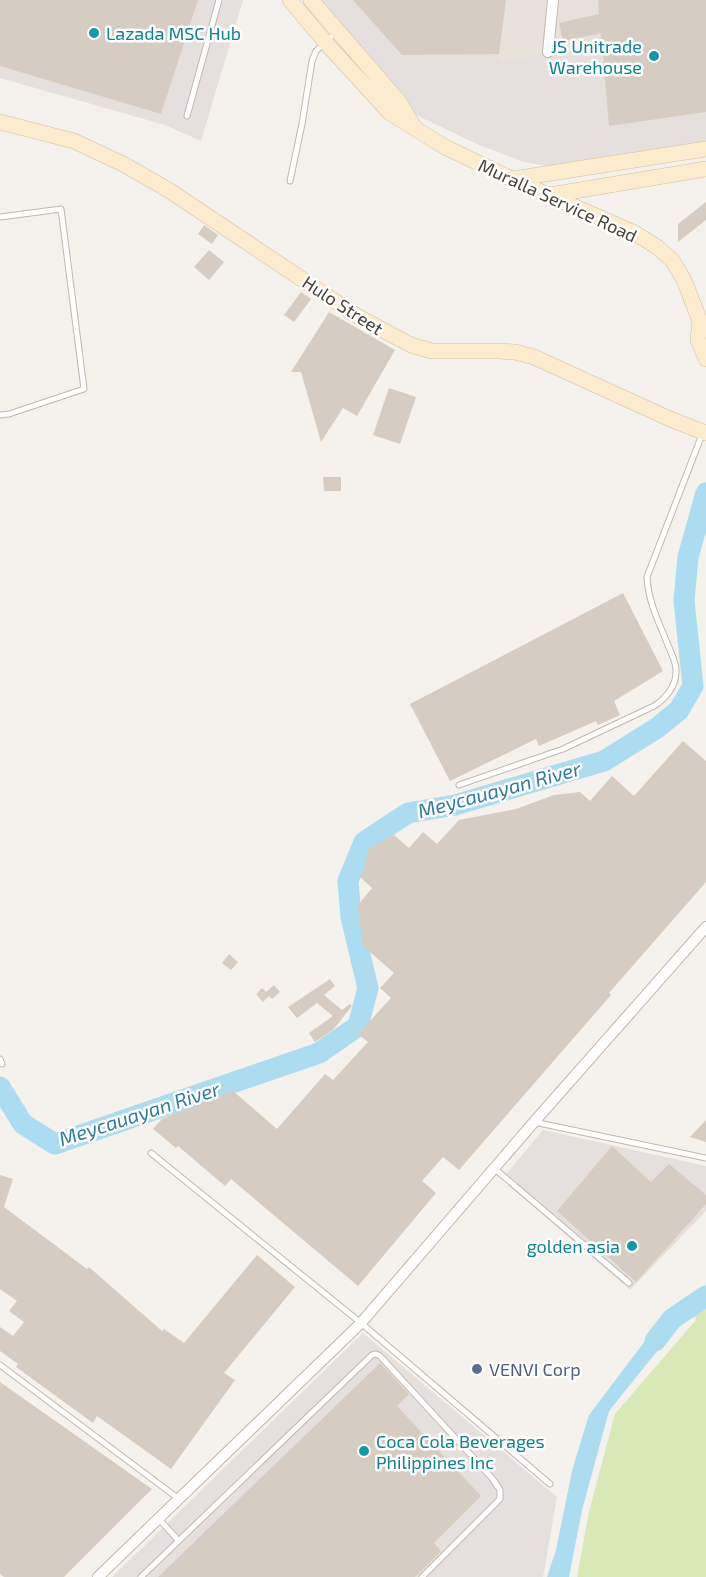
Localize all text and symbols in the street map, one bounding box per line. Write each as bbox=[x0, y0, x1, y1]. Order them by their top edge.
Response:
place label: Lazada MSC Hub bbox=[106, 22, 241, 44]
marker: Lazada MSC Hub bbox=[87, 26, 101, 40]
place label: JS Unitrade Warehouse bbox=[549, 35, 642, 78]
marker: JS Unitrade Warehouse bbox=[647, 49, 661, 63]
street label: Muralla Service Road bbox=[475, 154, 641, 246]
street label: Hulo Street bbox=[298, 271, 388, 339]
water label: Meycauayan River bbox=[415, 755, 584, 823]
water label: Meycauayan River bbox=[56, 1075, 224, 1151]
place label: golden asia bbox=[527, 1235, 620, 1257]
marker: golden asia bbox=[625, 1239, 639, 1253]
place label: VENVI Corp bbox=[489, 1358, 581, 1380]
marker: VENVI Corp bbox=[470, 1362, 484, 1376]
place label: Coca Cola Beverages Philippines Inc bbox=[376, 1430, 545, 1473]
marker: Coca Cola Beverages Philippines Inc bbox=[357, 1444, 371, 1458]

